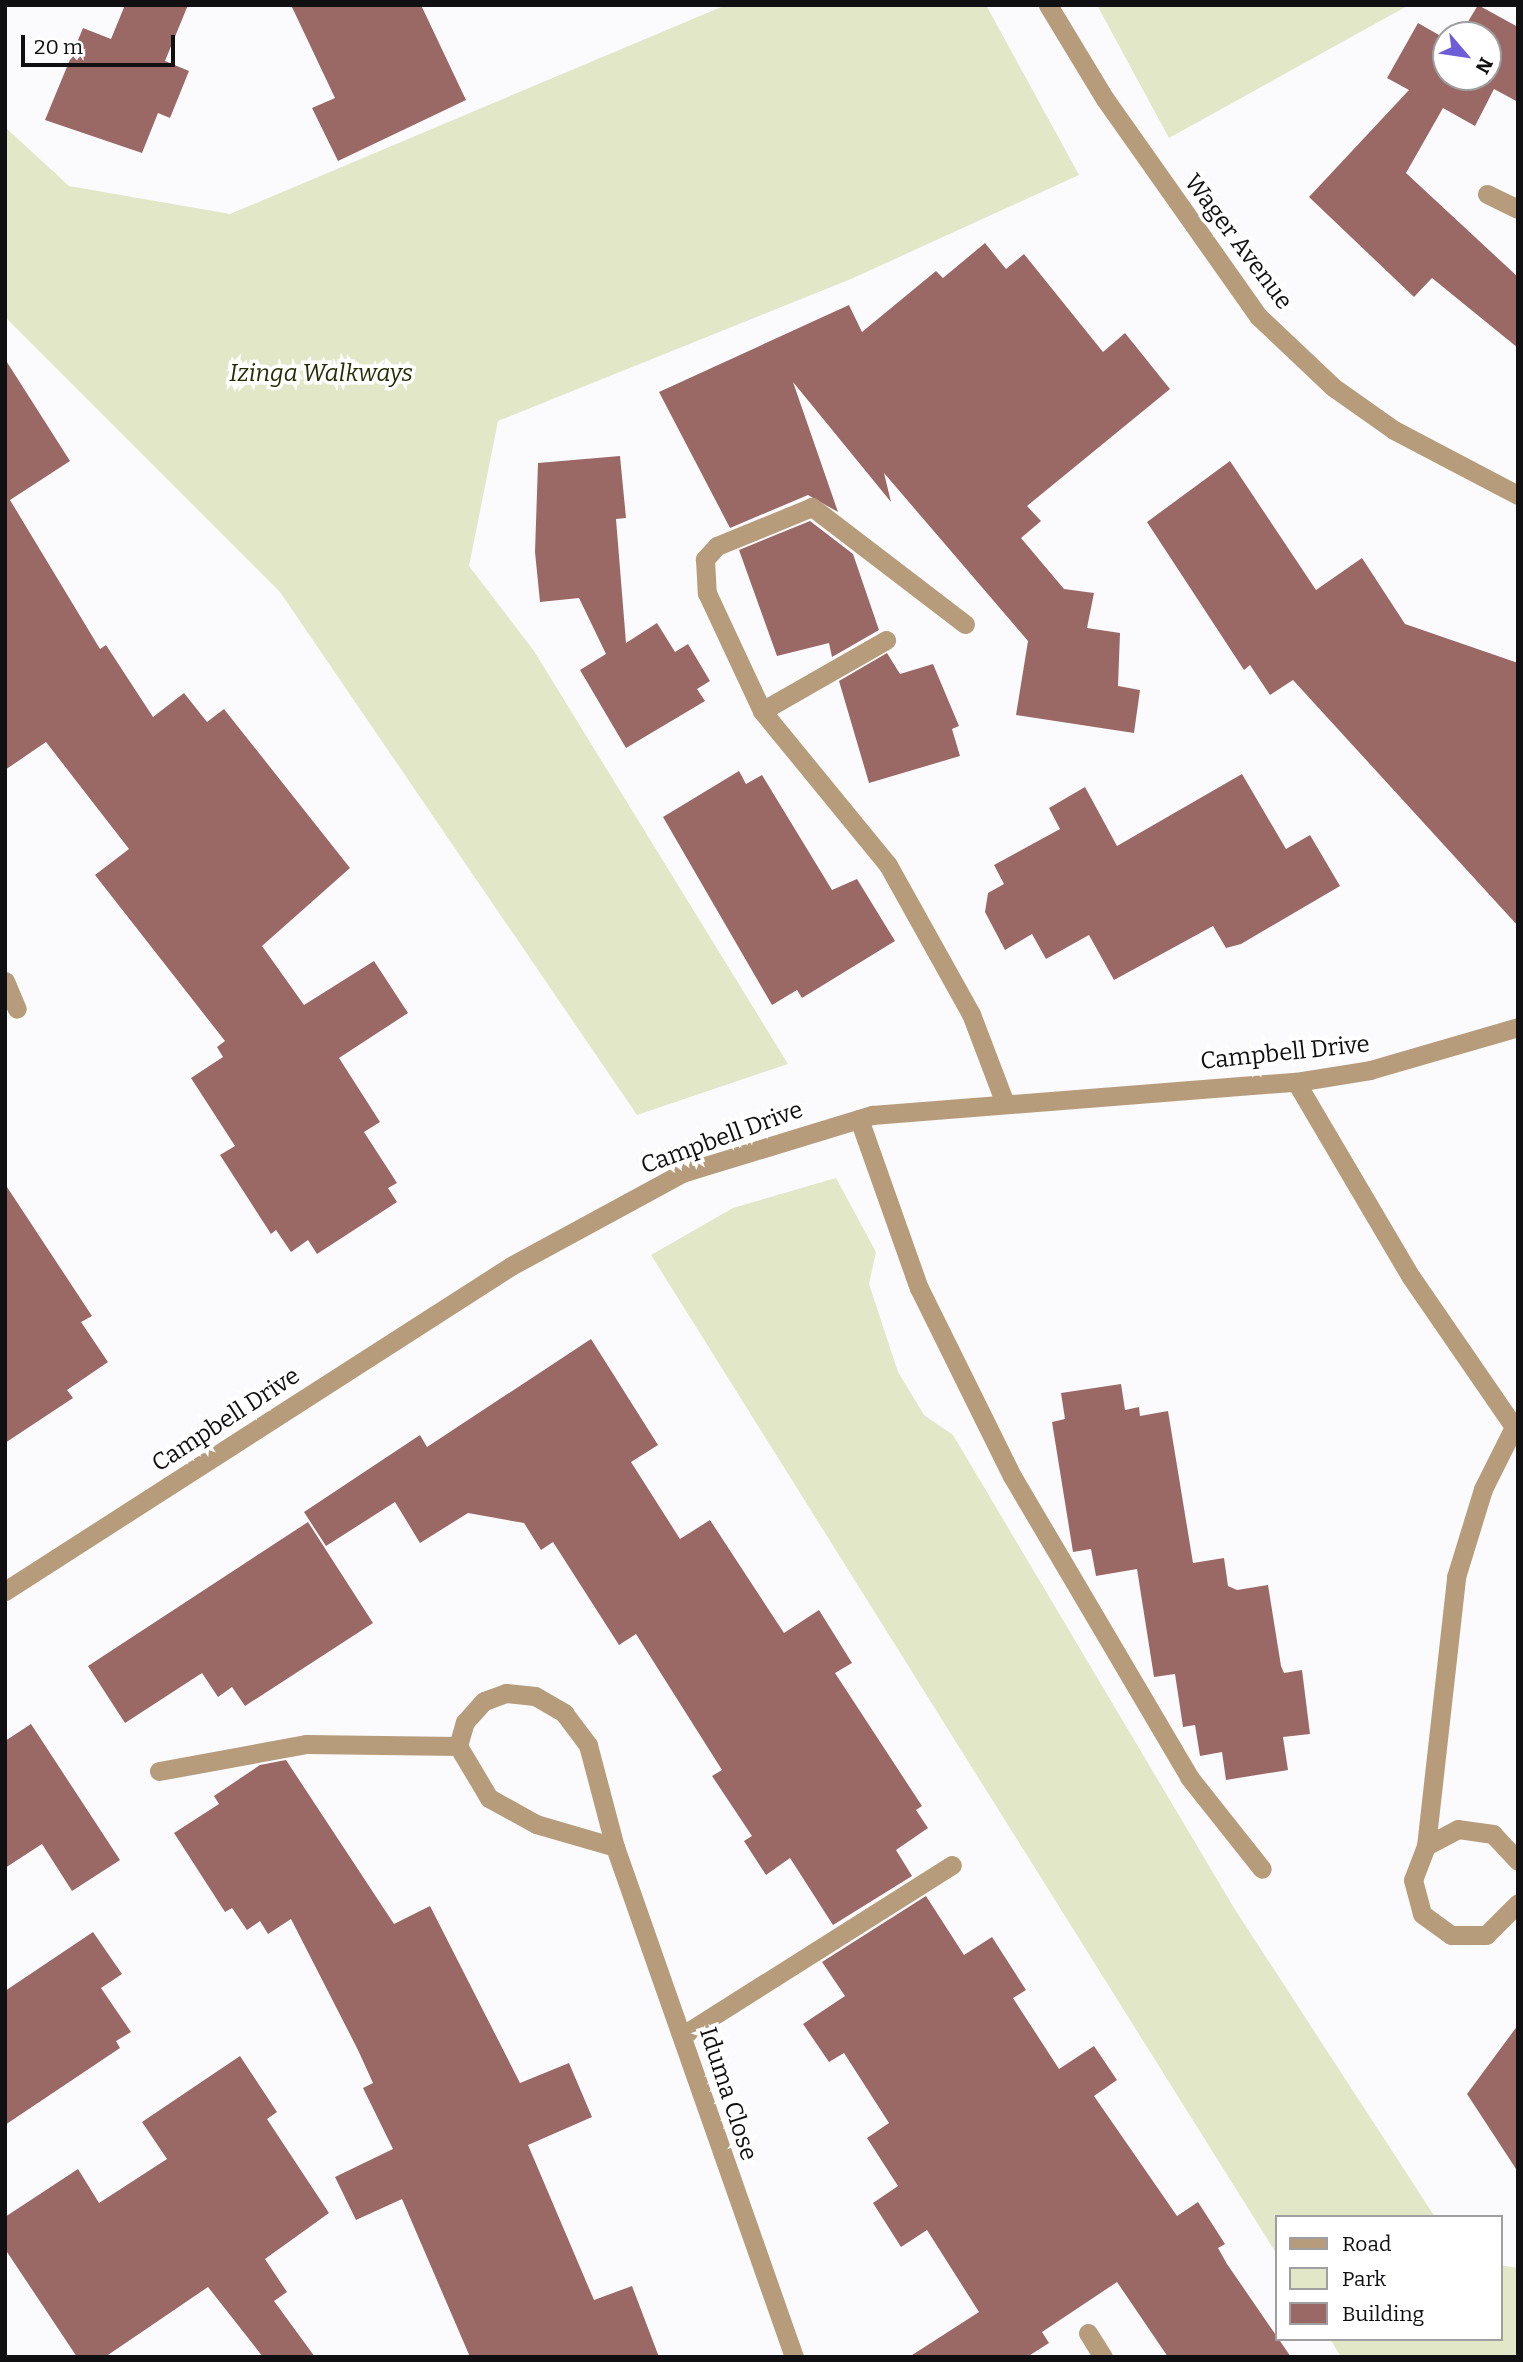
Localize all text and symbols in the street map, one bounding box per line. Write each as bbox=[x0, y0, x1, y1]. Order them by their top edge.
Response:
scale bar bbox=[24, 21, 178, 65]
north arrow bbox=[1432, 21, 1502, 91]
text: 20 m bbox=[34, 34, 83, 60]
text: N bbox=[1470, 53, 1498, 77]
street label: Wager Avenue bbox=[1178, 169, 1298, 315]
park label: Izinga Walkways bbox=[229, 360, 413, 388]
street label: Campbell Drive bbox=[1199, 1030, 1371, 1076]
street label: Campbell Drive bbox=[637, 1095, 807, 1181]
street label: Campbell Drive bbox=[147, 1362, 305, 1478]
street label: Iduma Close bbox=[693, 2024, 763, 2164]
legend bbox=[1274, 2215, 1502, 2341]
text: Road bbox=[1342, 2231, 1391, 2257]
text: Park bbox=[1342, 2266, 1386, 2292]
text: Building bbox=[1342, 2301, 1424, 2327]

